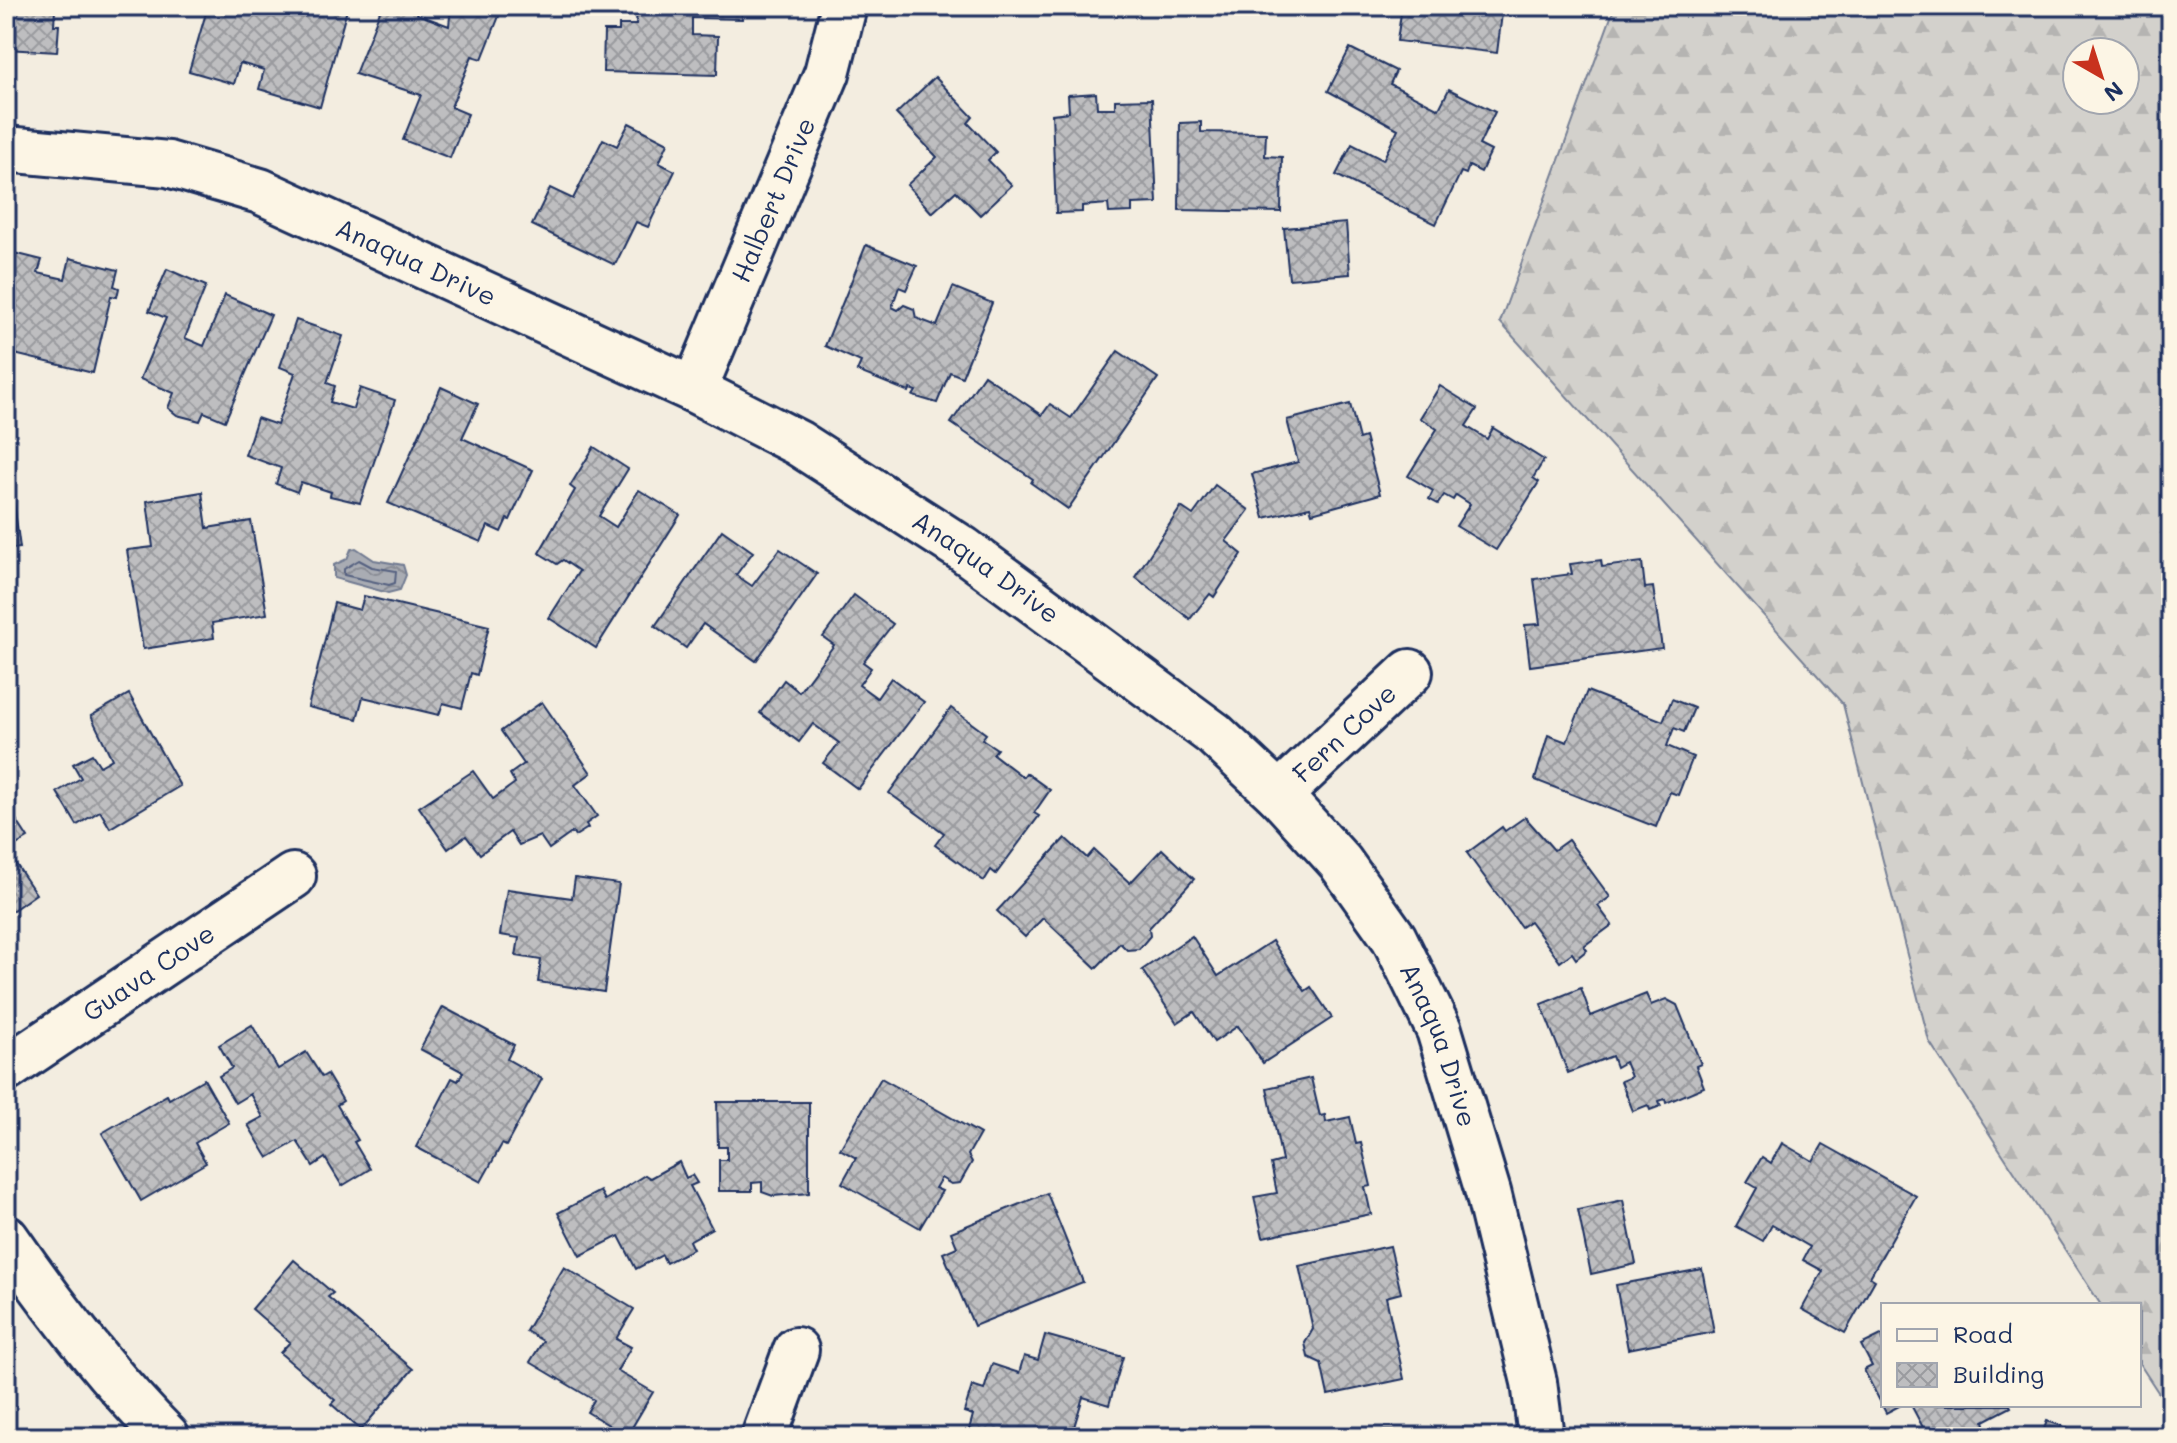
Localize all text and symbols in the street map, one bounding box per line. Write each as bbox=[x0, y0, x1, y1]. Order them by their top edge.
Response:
north arrow bbox=[2061, 36, 2141, 116]
text: N bbox=[2098, 75, 2130, 108]
street label: Halbert Drive bbox=[723, 112, 822, 287]
street label: Anaqua Drive bbox=[331, 210, 502, 313]
street label: Anaqua Drive bbox=[906, 503, 1067, 630]
street label: Fern Cove bbox=[1285, 676, 1403, 790]
street label: Guava Cove bbox=[76, 916, 221, 1029]
street label: Anaqua Drive bbox=[1393, 957, 1485, 1131]
legend bbox=[1881, 1303, 2141, 1407]
text: Road bbox=[1953, 1318, 2013, 1349]
text: Building bbox=[1953, 1358, 2044, 1389]

